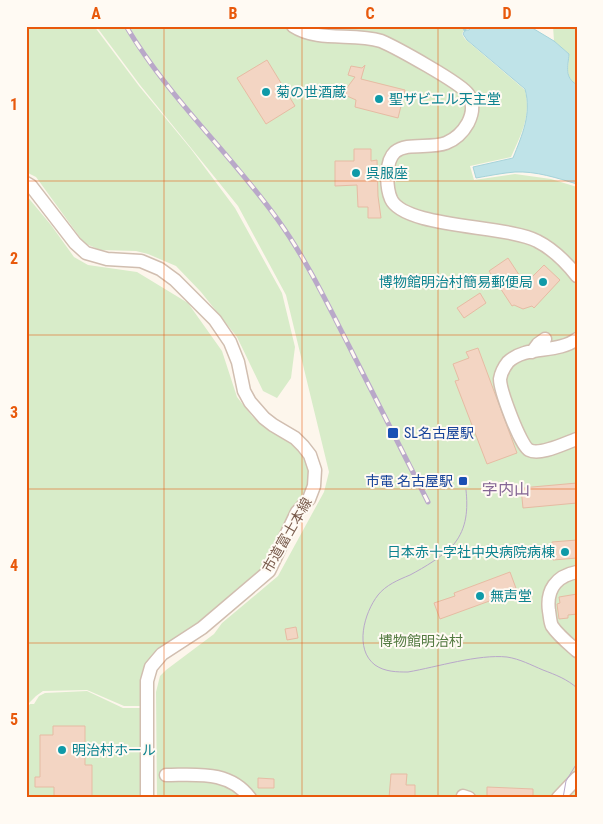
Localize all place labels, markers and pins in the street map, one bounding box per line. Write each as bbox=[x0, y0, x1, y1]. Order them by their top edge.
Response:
place label: 菊の世酒蔵 bbox=[276, 84, 346, 100]
marker: 菊の世酒蔵 bbox=[260, 86, 272, 98]
place label: 聖ザビエル天主堂 bbox=[389, 91, 501, 107]
marker: 聖ザビエル天主堂 bbox=[373, 93, 385, 105]
place label: 呉服座 bbox=[366, 165, 408, 181]
marker: 呉服座 bbox=[350, 167, 362, 179]
place label: 博物館明治村簡易郵便局 bbox=[379, 274, 533, 290]
marker: 博物館明治村簡易郵便局 bbox=[537, 276, 549, 288]
place label: SL名古屋駅 bbox=[404, 425, 474, 441]
marker: SL名古屋駅 bbox=[386, 426, 400, 440]
place label: 市電 名古屋駅 bbox=[366, 473, 453, 489]
marker: 市電 名古屋駅 bbox=[457, 475, 469, 487]
place label: 日本赤十字社中央病院病棟 bbox=[387, 544, 555, 560]
marker: 日本赤十字社中央病院病棟 bbox=[559, 546, 571, 558]
place label: 無声堂 bbox=[490, 588, 532, 604]
marker: 無声堂 bbox=[474, 590, 486, 602]
place label: 明治村ホール bbox=[72, 742, 156, 758]
marker: 明治村ホール bbox=[56, 744, 68, 756]

